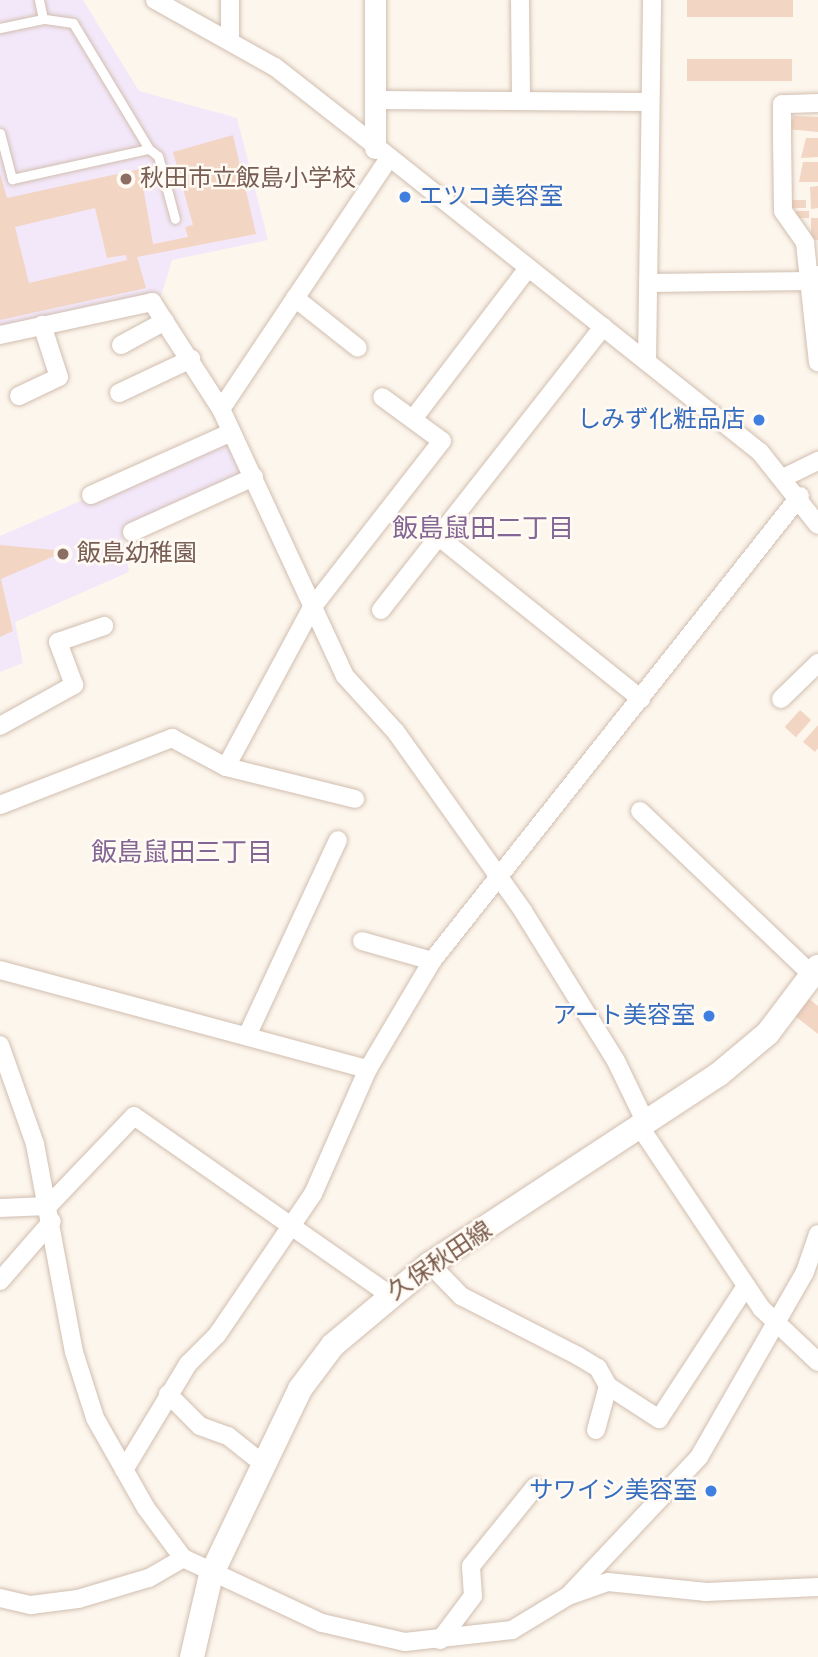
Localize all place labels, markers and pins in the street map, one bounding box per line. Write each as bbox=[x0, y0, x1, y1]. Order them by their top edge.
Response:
place label: 秋田市立飯島小学校 bbox=[140, 165, 356, 193]
marker: 秋田市立飯島小学校 bbox=[118, 171, 134, 187]
place label: エツコ美容室 bbox=[419, 183, 563, 211]
marker: エツコ美容室 bbox=[397, 189, 413, 205]
place label: しみず化粧品店 bbox=[577, 406, 745, 434]
marker: しみず化粧品店 bbox=[751, 412, 767, 428]
place label: 飯島幼稚園 bbox=[77, 540, 197, 568]
marker: 飯島幼稚園 bbox=[55, 546, 71, 562]
place label: アート美容室 bbox=[552, 1002, 695, 1030]
marker: アート美容室 bbox=[701, 1008, 717, 1024]
place label: サワイシ美容室 bbox=[529, 1477, 697, 1505]
marker: サワイシ美容室 bbox=[703, 1483, 719, 1499]

